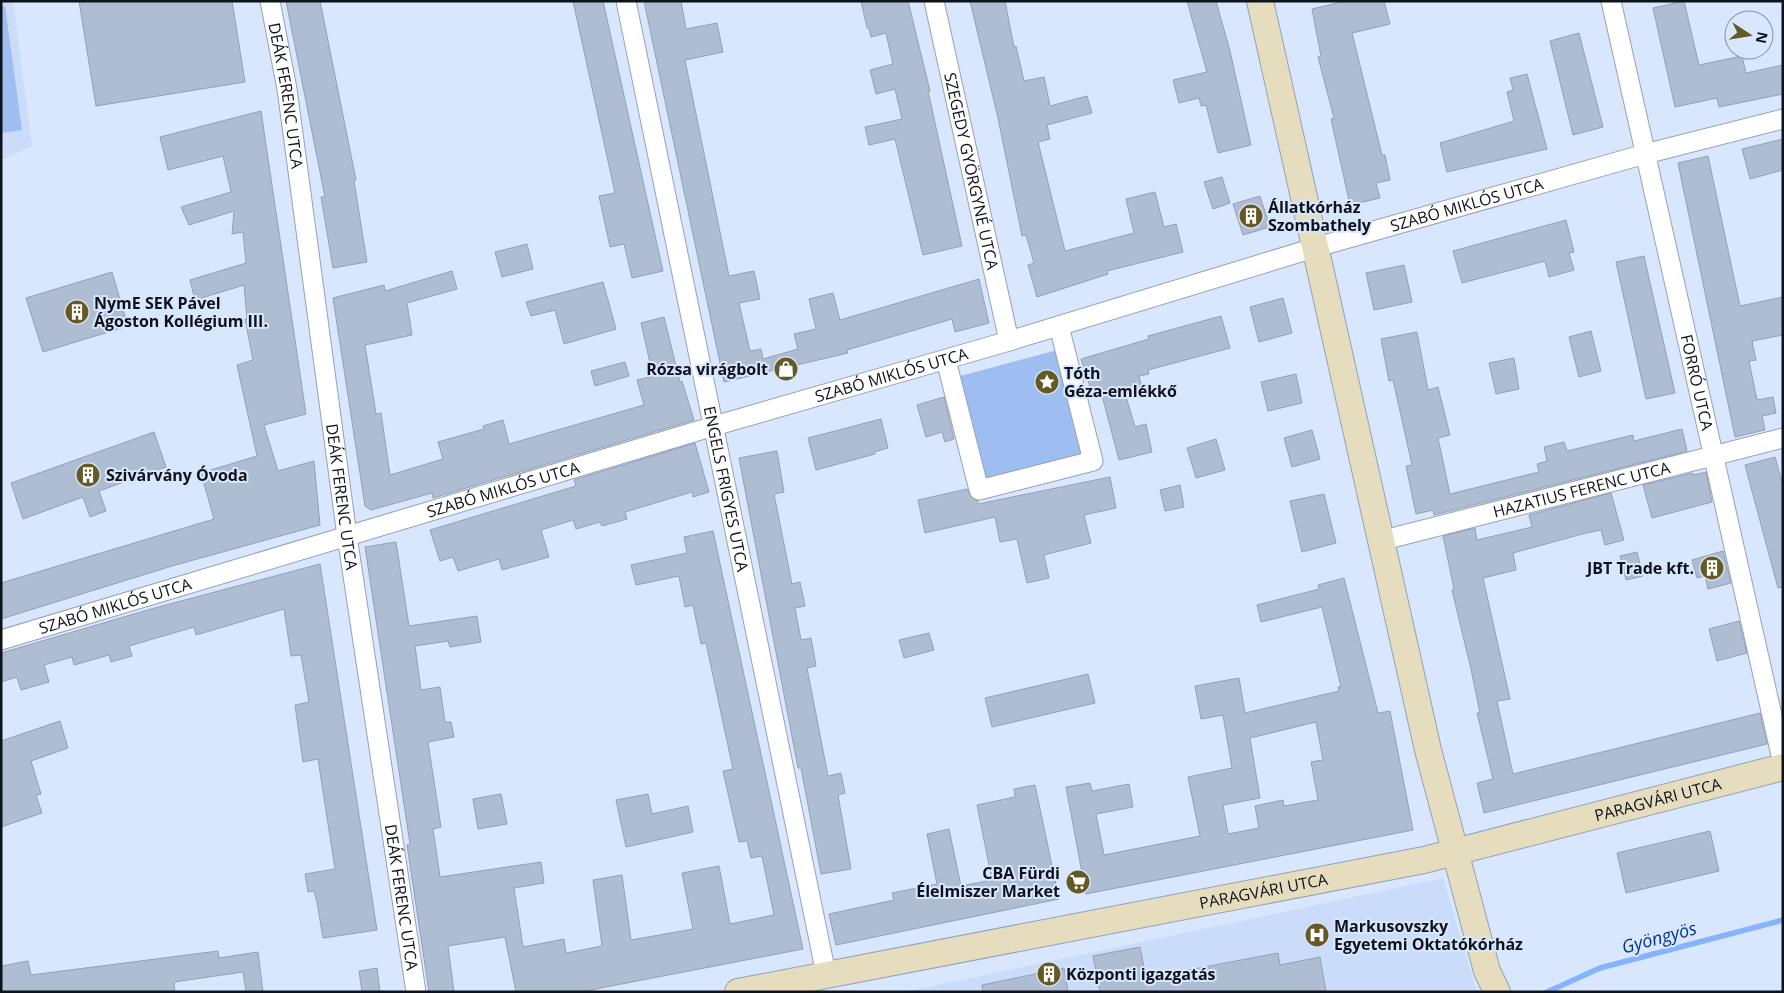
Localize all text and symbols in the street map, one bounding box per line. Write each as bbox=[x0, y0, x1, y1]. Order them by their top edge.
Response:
north arrow bbox=[1724, 10, 1774, 60]
street label: DEÁK FERENC UTCA bbox=[263, 21, 309, 171]
text: N bbox=[1752, 30, 1773, 45]
street label: SZEGEDY GYÖRGYNÉ UTCA bbox=[939, 70, 1004, 272]
street label: SZABÓ MIKLÓS UTCA bbox=[1388, 172, 1547, 237]
place label: Állatkórház Szombathely bbox=[1268, 196, 1372, 236]
building icon: Állatkórház Szombathely bbox=[1238, 203, 1264, 229]
place label: NymE SEK Pável Ágoston Kollégium III. bbox=[94, 292, 268, 332]
building icon: NymE SEK Pável Ágoston Kollégium III. bbox=[64, 299, 90, 325]
street label: FORRÓ UTCA bbox=[1676, 332, 1719, 433]
street label: SZABÓ MIKLÓS UTCA bbox=[812, 342, 971, 407]
shop icon: Rózsa virágbolt bbox=[773, 356, 799, 382]
place label: Rózsa virágbolt bbox=[646, 358, 768, 380]
place label: Tóth Géza-emlékkő bbox=[1064, 362, 1177, 402]
place icon: Tóth Géza-emlékkő bbox=[1034, 369, 1060, 395]
street label: ENGELS FRIGYES UTCA bbox=[699, 404, 754, 574]
street label: DEÁK FERENC UTCA bbox=[321, 422, 363, 572]
street label: SZABÓ MIKLÓS UTCA bbox=[424, 456, 583, 523]
street label: HAZATIUS FERENC UTCA bbox=[1491, 456, 1673, 523]
building icon: Szivárvány Óvoda bbox=[75, 462, 101, 488]
place label: Szivárvány Óvoda bbox=[106, 464, 248, 486]
building icon: JBT Trade kft. bbox=[1699, 555, 1725, 581]
place label: JBT Trade kft. bbox=[1585, 557, 1694, 579]
street label: SZABÓ MIKLÓS UTCA bbox=[36, 572, 195, 639]
street label: PARAGVÁRI UTCA bbox=[1592, 772, 1724, 826]
street label: DEÁK FERENC UTCA bbox=[380, 823, 424, 973]
place label: CBA Fürdi Élelmiszer Market bbox=[916, 862, 1060, 902]
street label: PARAGVÁRI UTCA bbox=[1197, 868, 1330, 914]
supermarket icon: CBA Fürdi Élelmiszer Market bbox=[1065, 869, 1091, 895]
place label: Markusovszky Egyetemi Oktatókórház bbox=[1334, 915, 1523, 955]
water label: Gyöngyös bbox=[1619, 915, 1699, 958]
hospital icon: Markusovszky Egyetemi Oktatókórház bbox=[1304, 922, 1330, 948]
building icon: Központi igazgatás bbox=[1036, 961, 1062, 987]
place label: Központi igazgatás bbox=[1066, 963, 1216, 985]

